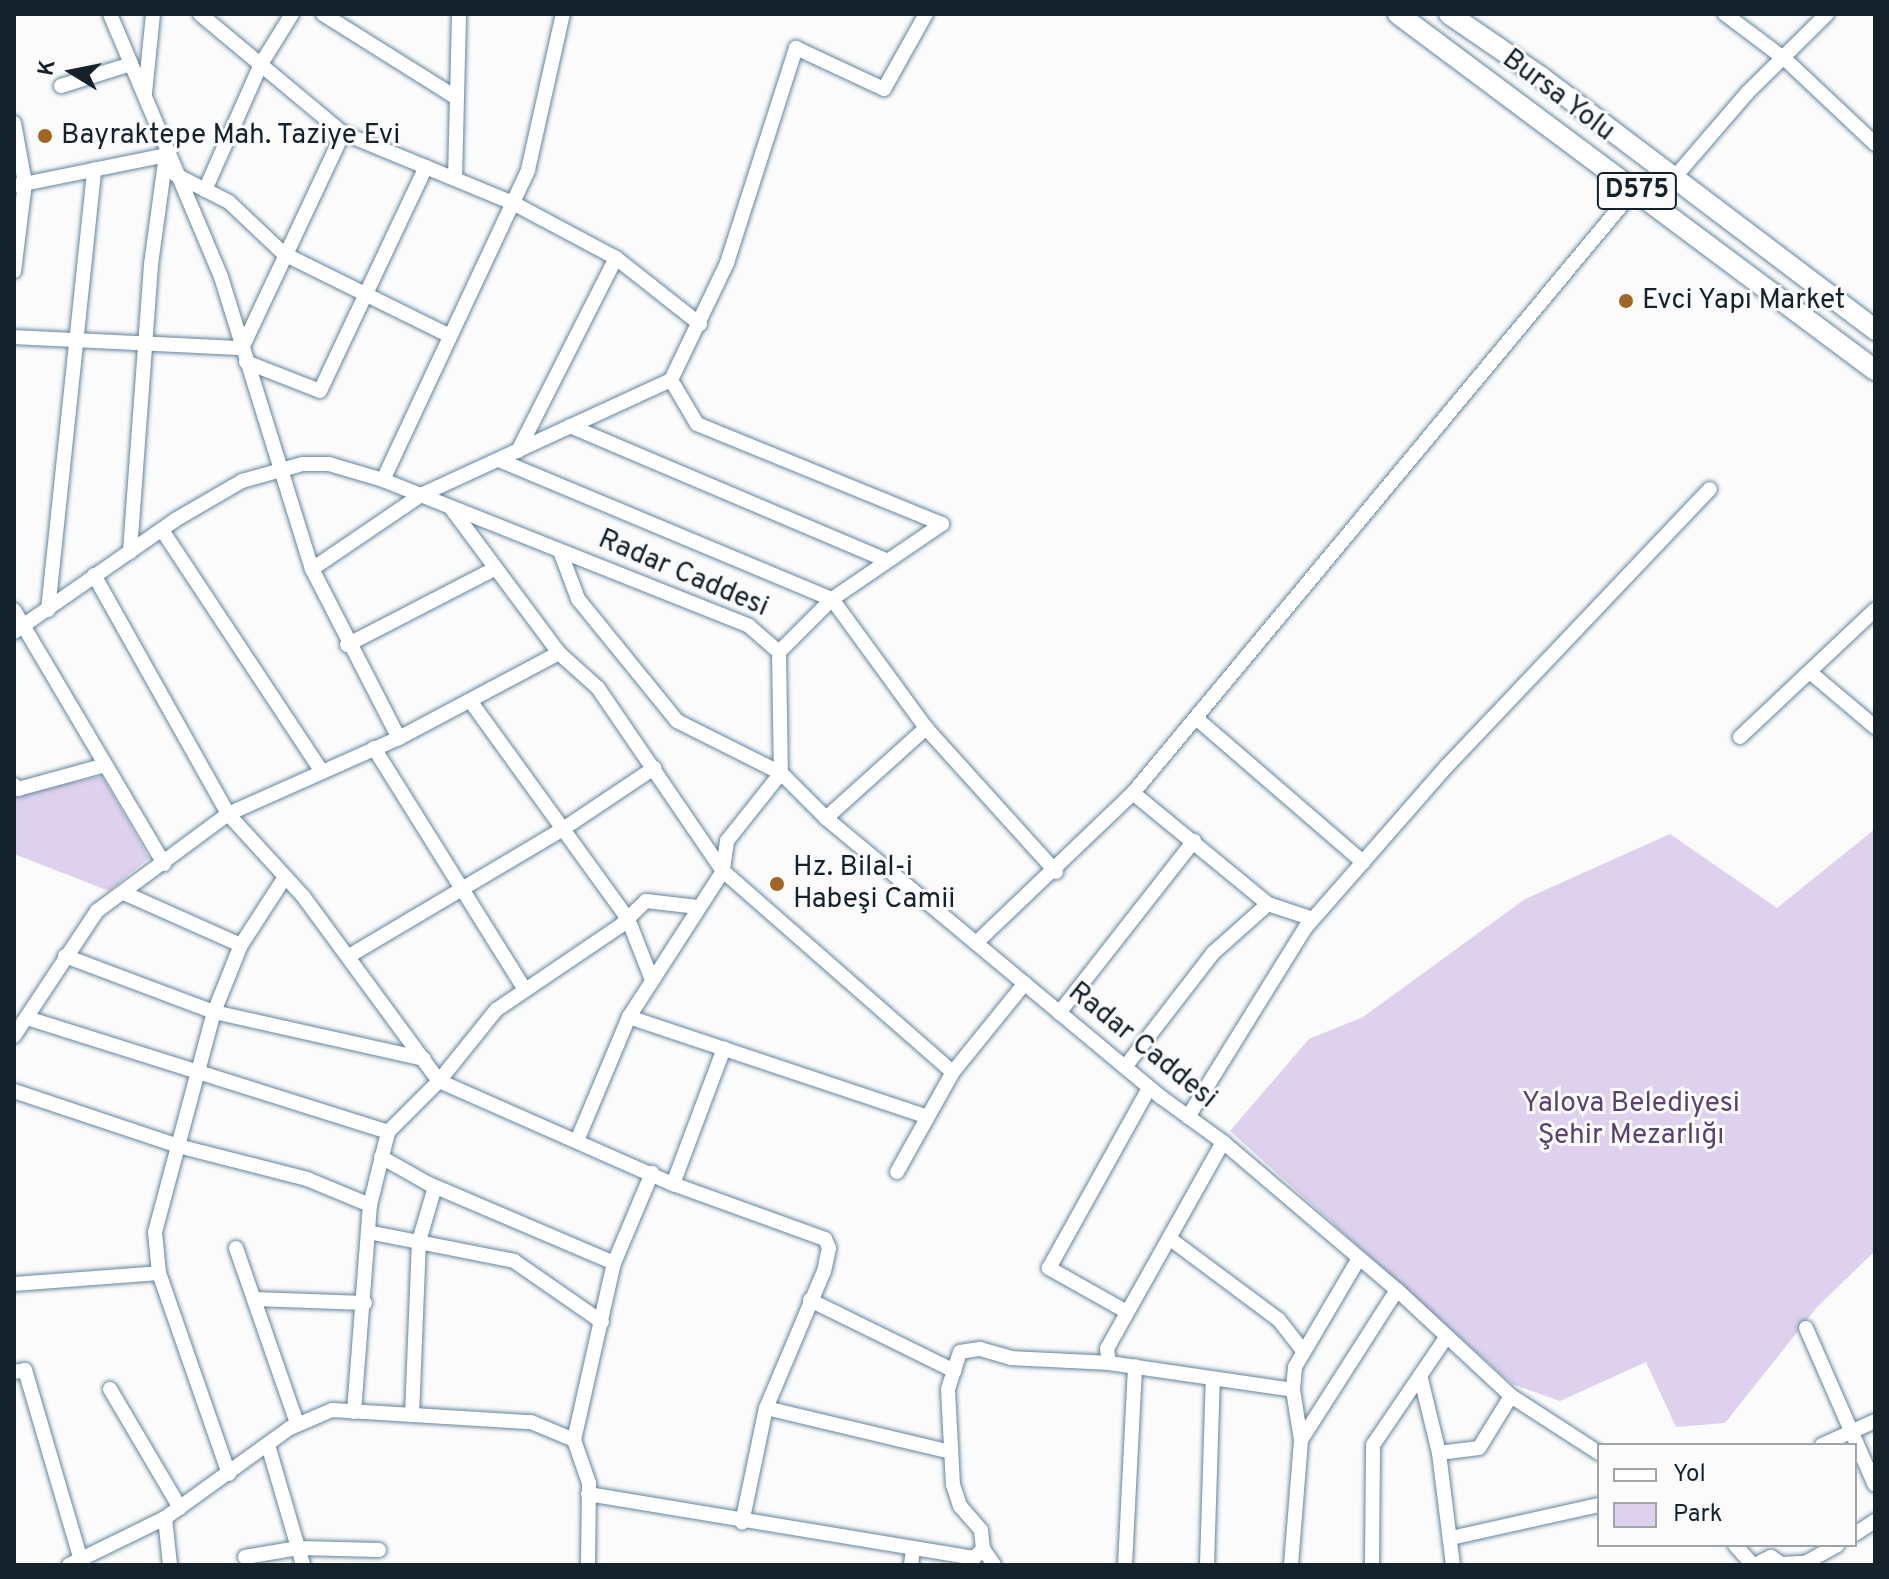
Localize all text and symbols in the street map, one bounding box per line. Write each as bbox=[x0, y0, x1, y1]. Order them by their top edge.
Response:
north arrow bbox=[32, 32, 112, 112]
street label: Bursa Yolu bbox=[1495, 43, 1621, 149]
text: K bbox=[33, 58, 63, 78]
place label: Bayraktepe Mah. Taziye Evi bbox=[61, 119, 401, 153]
marker: Bayraktepe Mah. Taziye Evi bbox=[36, 127, 54, 145]
road number: D575 bbox=[1595, 169, 1679, 213]
place label: Evci Yapı Market bbox=[1642, 284, 1847, 318]
marker: Evci Yapı Market bbox=[1617, 292, 1635, 310]
street label: Radar Caddesi bbox=[593, 523, 773, 625]
place label: Hz. Bilal-i Habeşi Camii bbox=[793, 851, 955, 917]
marker: Hz. Bilal-i Habeşi Camii bbox=[768, 875, 786, 893]
street label: Radar Caddesi bbox=[1061, 976, 1223, 1116]
park label: Yalova Belediyesi Şehir Mezarlığı bbox=[1522, 1087, 1740, 1153]
legend bbox=[1597, 1443, 1857, 1547]
text: Yol bbox=[1673, 1460, 1706, 1490]
text: Park bbox=[1673, 1500, 1723, 1530]

